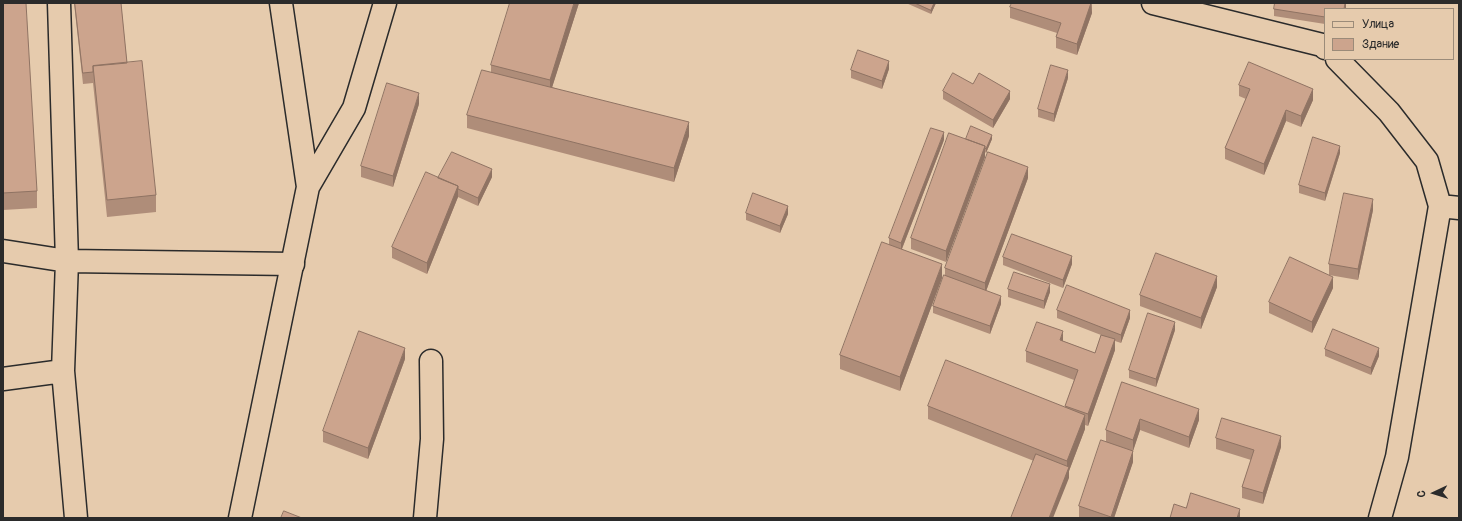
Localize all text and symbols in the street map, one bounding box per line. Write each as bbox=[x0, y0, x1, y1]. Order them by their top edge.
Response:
legend bbox=[1324, 8, 1454, 60]
text: Улица bbox=[1362, 17, 1394, 32]
text: Здание bbox=[1362, 37, 1399, 52]
north arrow bbox=[1414, 473, 1454, 513]
text: С bbox=[1415, 490, 1428, 498]

